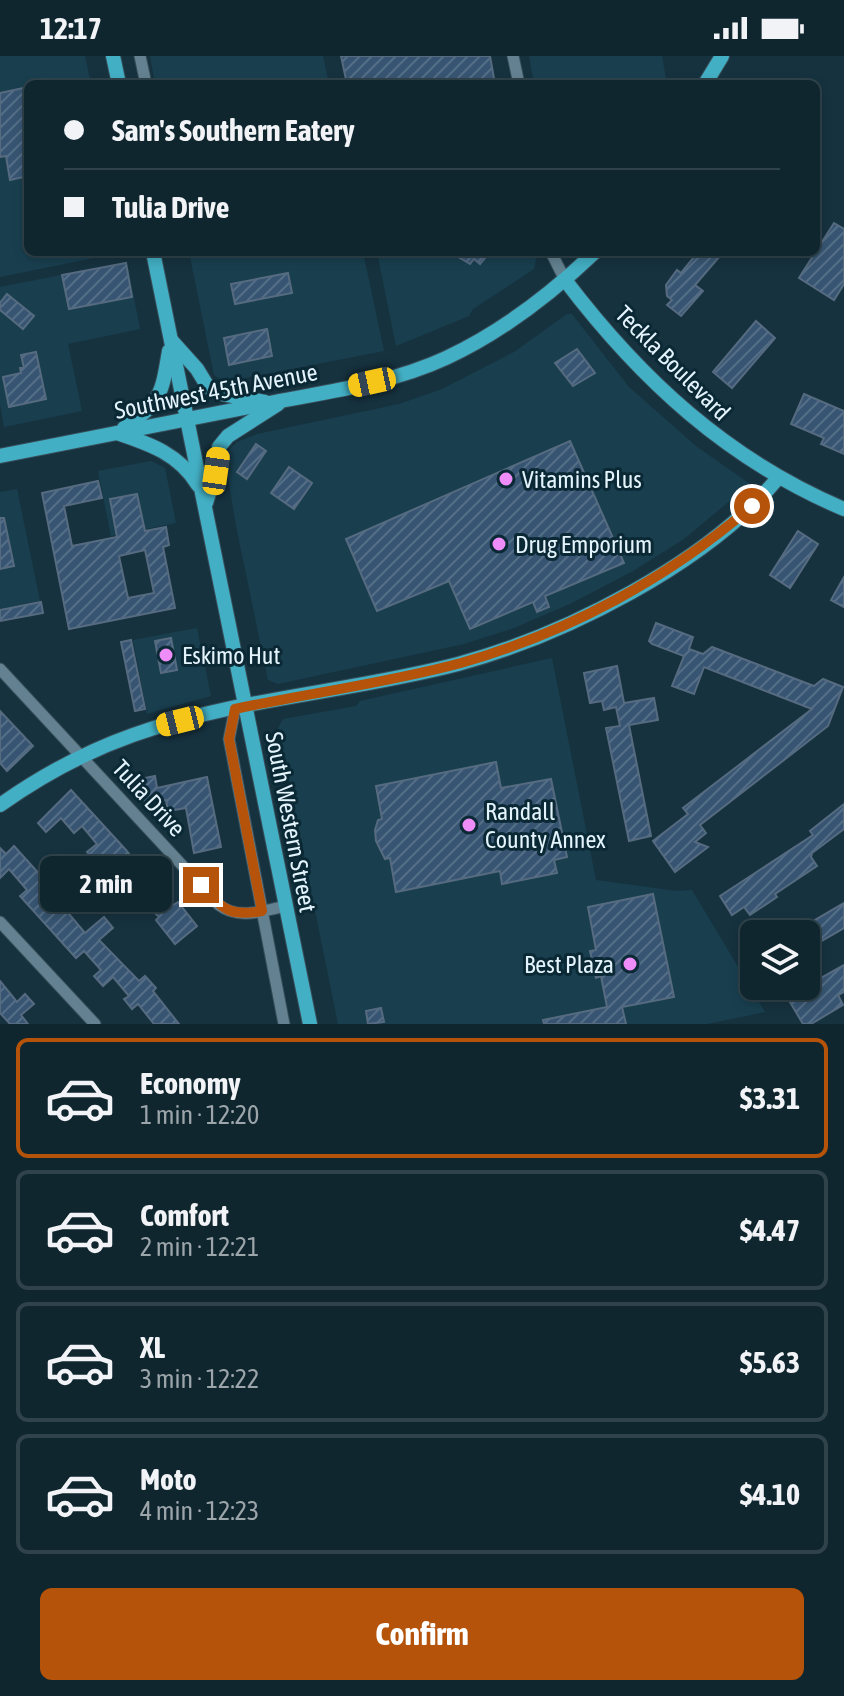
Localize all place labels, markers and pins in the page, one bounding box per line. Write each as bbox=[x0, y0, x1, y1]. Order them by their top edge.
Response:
place label: Vitamins Plus bbox=[522, 466, 642, 493]
marker: Vitamins Plus bbox=[497, 470, 515, 488]
place label: Drug Emporium bbox=[515, 531, 652, 558]
marker: Drug Emporium bbox=[490, 535, 508, 553]
place label: Eskimo Hut bbox=[182, 642, 280, 669]
marker: Eskimo Hut bbox=[157, 646, 175, 664]
place label: Randall County Annex bbox=[485, 798, 606, 853]
marker: Randall County Annex bbox=[460, 816, 478, 834]
place label: Best Plaza bbox=[524, 951, 614, 978]
marker: Best Plaza bbox=[621, 955, 639, 973]

